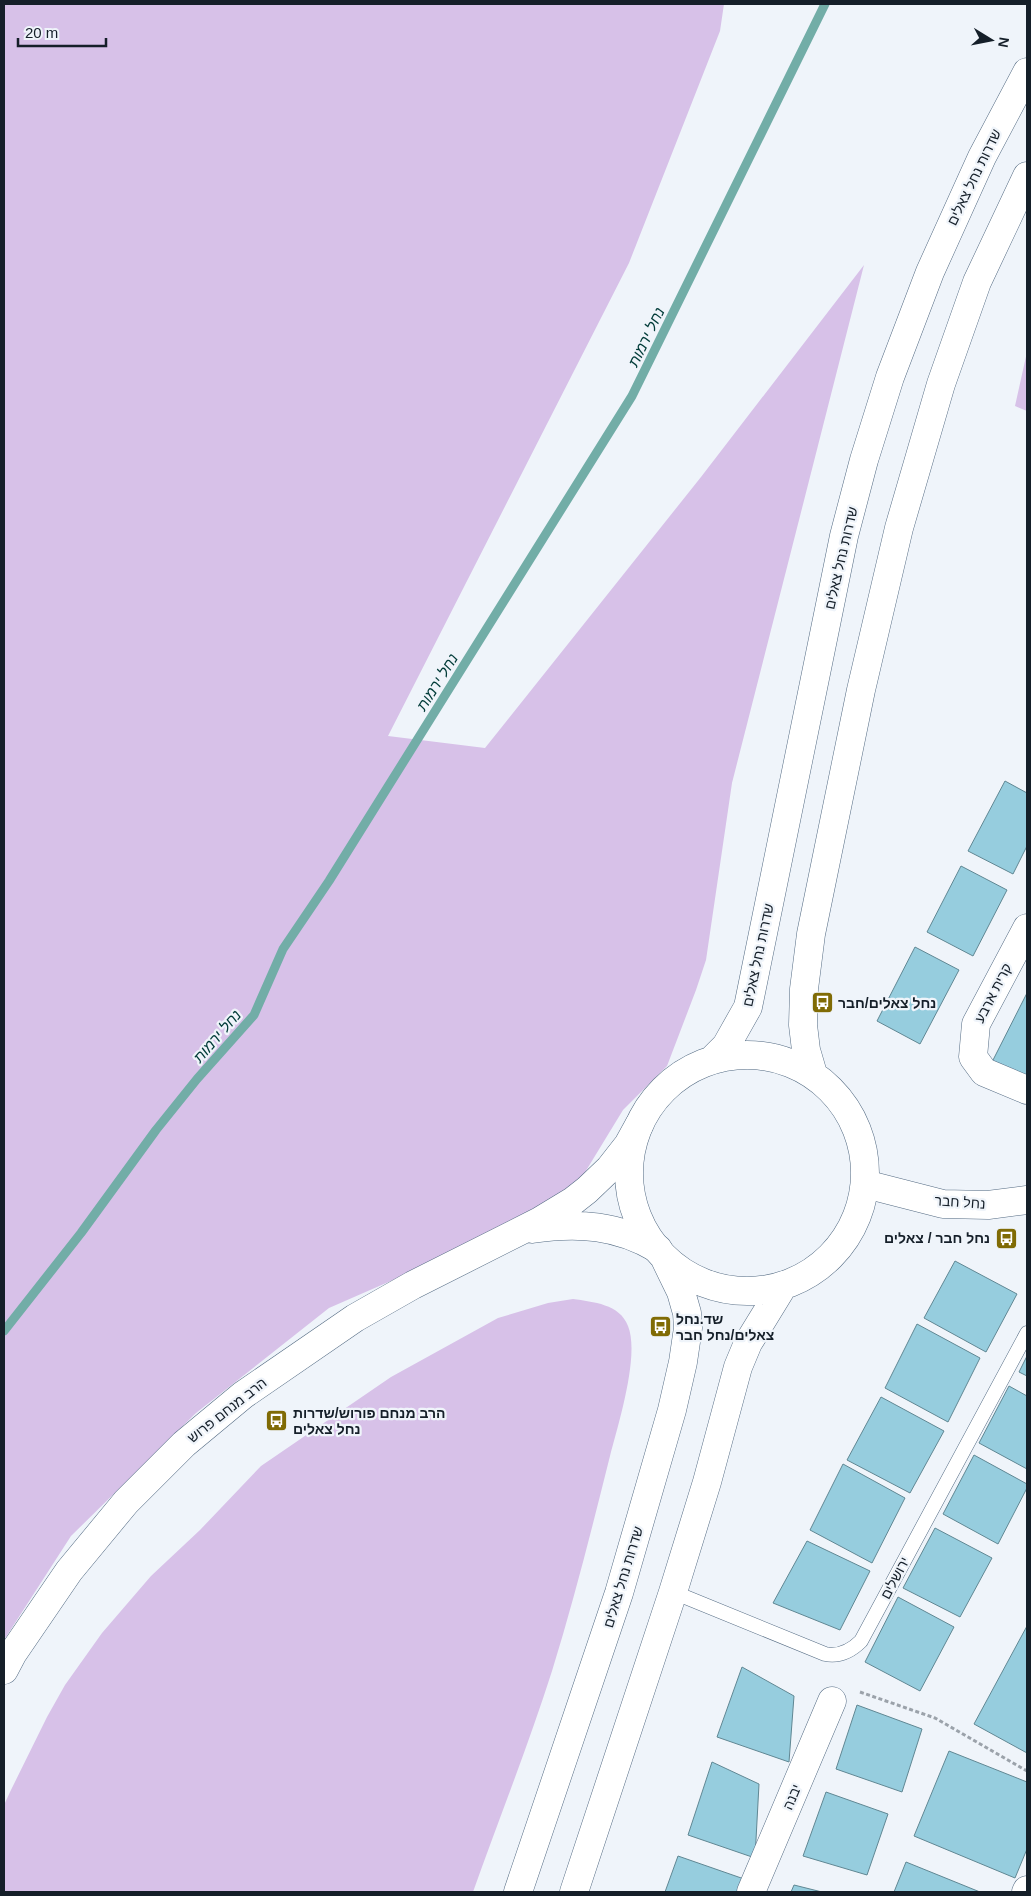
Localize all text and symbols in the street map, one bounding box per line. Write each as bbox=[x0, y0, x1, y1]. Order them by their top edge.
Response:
scale bar bbox=[18, 15, 105, 47]
north arrow bbox=[966, 15, 1016, 65]
text: 20 m bbox=[25, 24, 58, 41]
text: N bbox=[995, 36, 1013, 49]
street label: שדרות נחל צאלים bbox=[944, 126, 1004, 228]
water label: נחל ירמות bbox=[624, 304, 668, 370]
street label: שדרות נחל צאלים bbox=[821, 505, 861, 611]
water label: נחל ירמות bbox=[412, 650, 461, 714]
street label: שדרות נחל צאלים bbox=[739, 902, 777, 1008]
street label: קרית ארבע bbox=[971, 961, 1015, 1025]
bus stop icon: נחל צאלים/חבר bbox=[810, 991, 834, 1015]
place label: נחל צאלים/חבר bbox=[838, 995, 936, 1011]
water label: נחל ירמות bbox=[189, 1006, 244, 1066]
street label: נחל חבר bbox=[934, 1192, 986, 1212]
bus stop icon: נחל חבר / צאלים bbox=[994, 1226, 1018, 1250]
place label: נחל חבר / צאלים bbox=[884, 1230, 990, 1246]
place label: שד.נחל צאלים/נחל חבר bbox=[676, 1311, 774, 1343]
bus stop icon: שד.נחל צאלים/נחל חבר bbox=[648, 1315, 672, 1339]
street label: הרב מנחם פרוש bbox=[184, 1374, 270, 1446]
place label: הרב מנחם פורוש/שדרות נחל צאלים bbox=[293, 1405, 446, 1437]
bus stop icon: הרב מנחם פורוש/שדרות נחל צאלים bbox=[265, 1409, 289, 1433]
street label: שדרות נחל צאלים bbox=[600, 1524, 646, 1630]
street label: ירושלים bbox=[877, 1554, 913, 1602]
street label: יבנה bbox=[780, 1782, 804, 1812]

